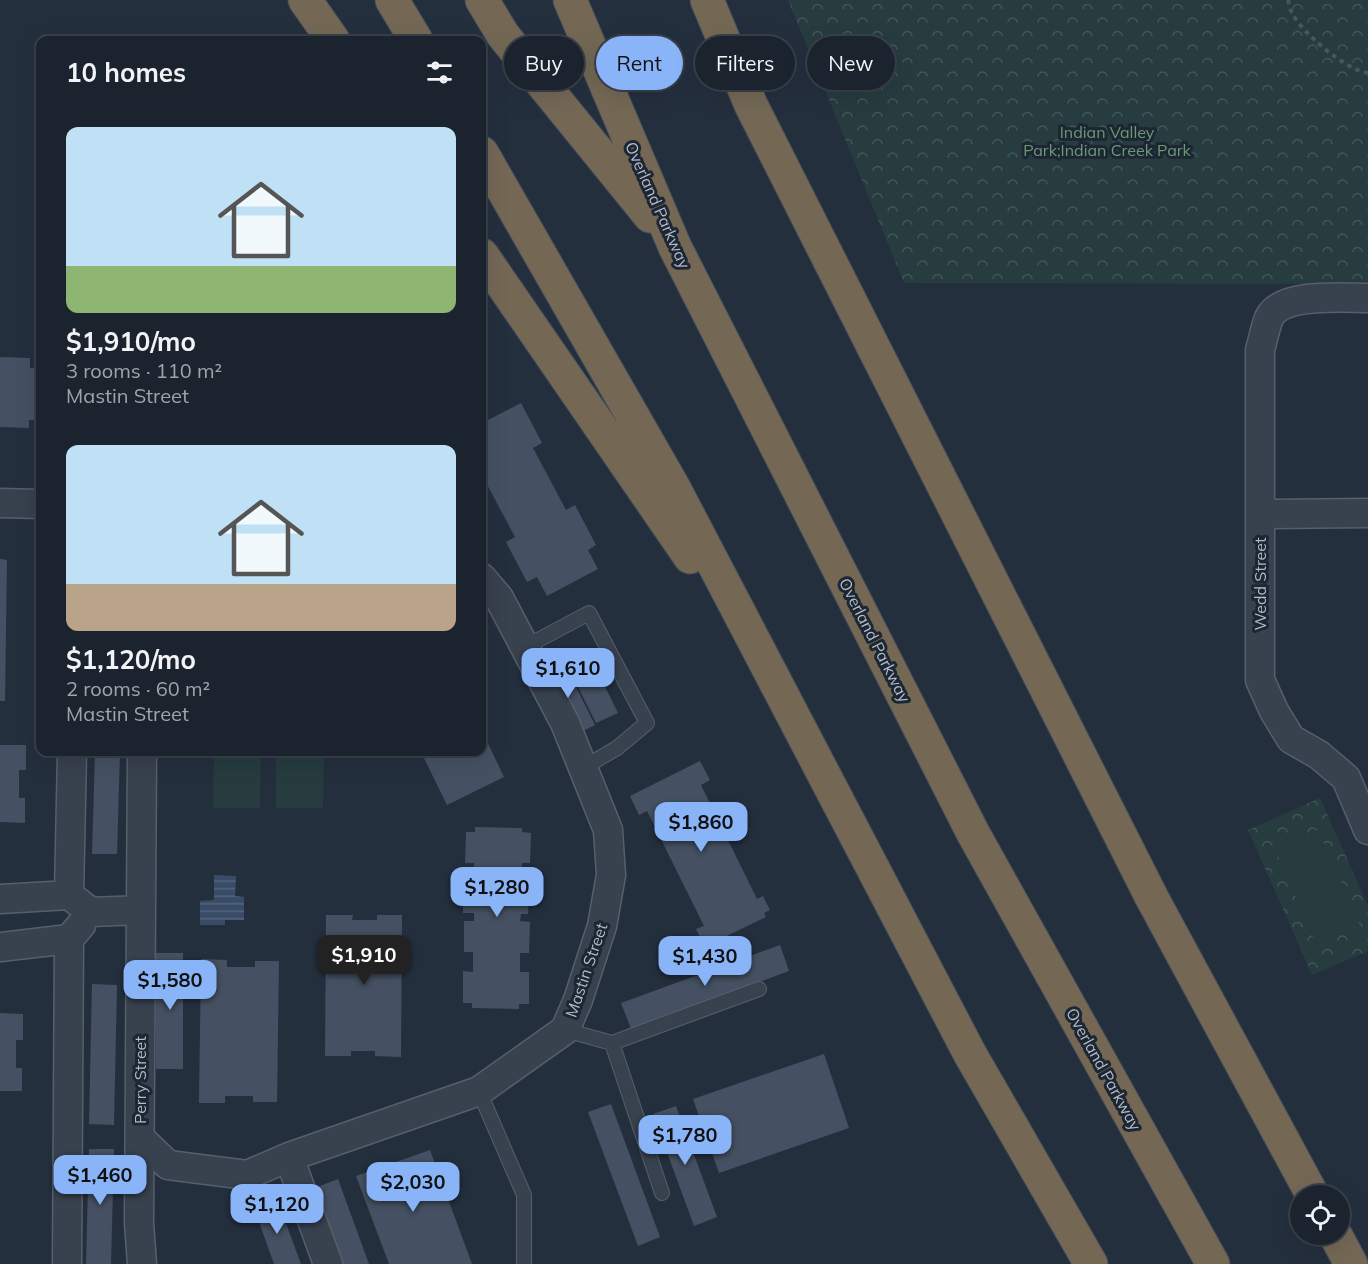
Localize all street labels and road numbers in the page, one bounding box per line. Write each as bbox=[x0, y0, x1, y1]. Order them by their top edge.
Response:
street label: Overland Parkway bbox=[621, 138, 695, 272]
street label: Wedd Street bbox=[1250, 537, 1270, 631]
street label: Overland Parkway bbox=[835, 574, 915, 706]
street label: Mastin Street bbox=[561, 920, 612, 1020]
street label: Overland Parkway bbox=[1062, 1004, 1146, 1134]
street label: Perry Street bbox=[130, 1036, 150, 1124]

